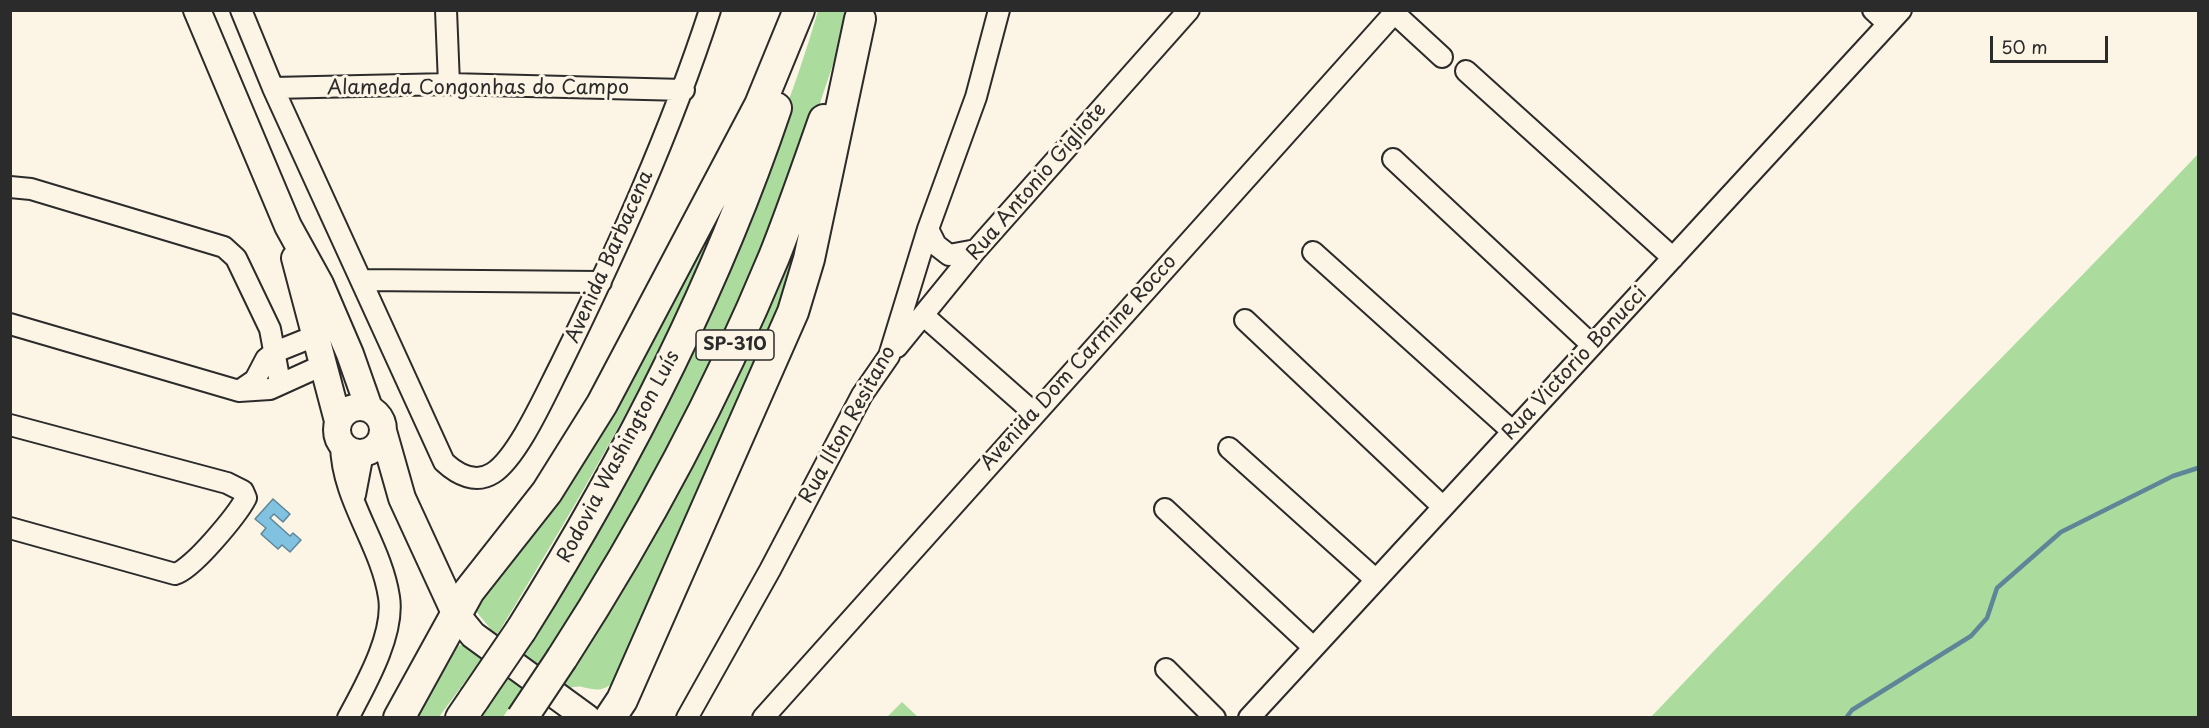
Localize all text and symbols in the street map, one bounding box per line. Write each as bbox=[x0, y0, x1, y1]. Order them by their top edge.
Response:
scale bar bbox=[1993, 24, 2112, 62]
text: 50 m bbox=[2001, 33, 2048, 60]
street label: Alameda Congonhas do Campo bbox=[327, 76, 629, 100]
street label: Rua Antonio Gigliote bbox=[962, 98, 1112, 266]
street label: Avenida Barbacena bbox=[561, 167, 659, 347]
street label: Avenida Dom Carmine Rocco bbox=[976, 250, 1182, 476]
street label: Rua Victorio Bonucci bbox=[1498, 282, 1652, 446]
road number: SP-310 bbox=[696, 330, 774, 360]
street label: Rua Ilton Resitano bbox=[795, 342, 901, 508]
street label: Rodovia Washington Luís bbox=[553, 347, 685, 567]

